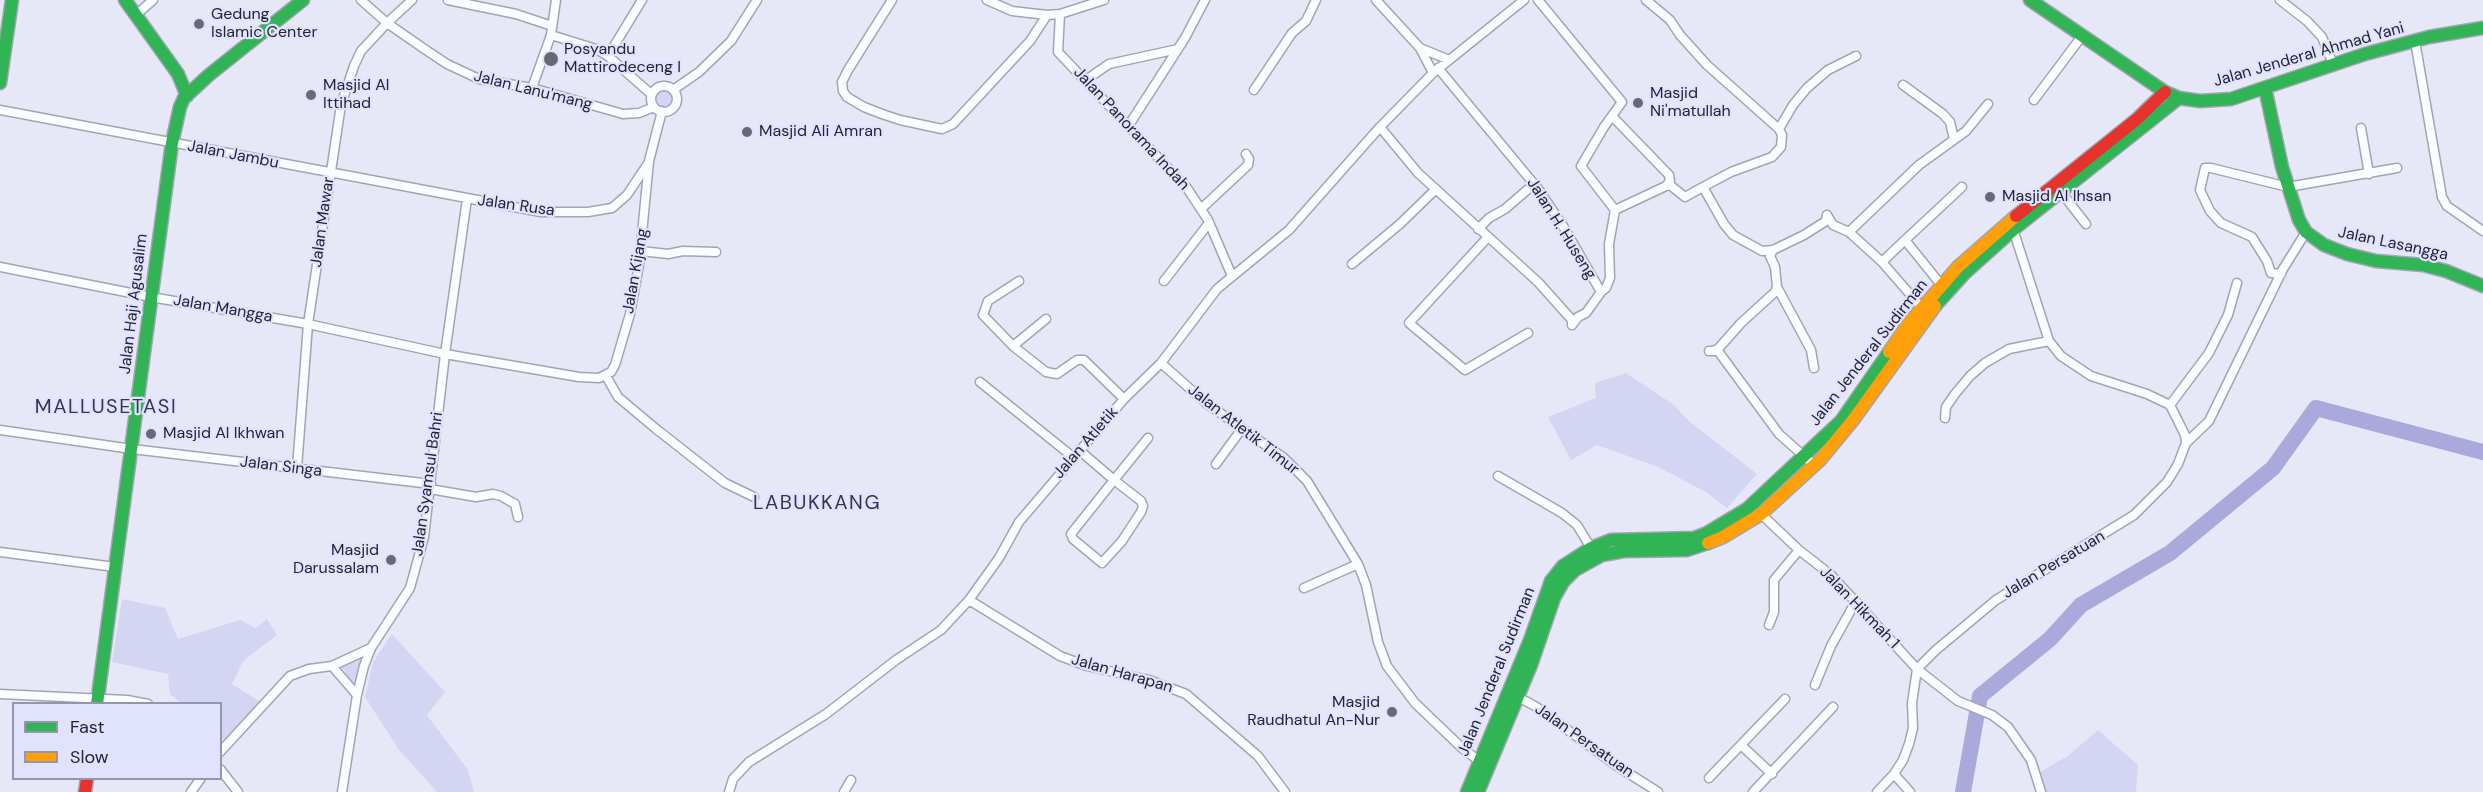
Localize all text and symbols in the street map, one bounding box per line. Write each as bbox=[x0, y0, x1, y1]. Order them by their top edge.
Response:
place label: Gedung Islamic Center bbox=[211, 5, 317, 43]
marker: Gedung Islamic Center bbox=[192, 17, 206, 31]
street label: Jalan Jenderal Ahmad Yani bbox=[2212, 19, 2406, 91]
place label: Posyandu Mattirodeceng I bbox=[564, 40, 681, 78]
marker: Posyandu Mattirodeceng I bbox=[542, 50, 560, 68]
street label: Jalan Panorama Indah bbox=[1069, 63, 1193, 195]
street label: Jalan Lanu'mang bbox=[472, 67, 594, 115]
place label: Masjid Al Ittihad bbox=[323, 76, 389, 114]
place label: Masjid Ni'matullah bbox=[1650, 84, 1731, 122]
marker: Masjid Al Ittihad bbox=[304, 88, 318, 102]
marker: Masjid Ni'matullah bbox=[1631, 96, 1645, 110]
place label: Masjid Ali Amran bbox=[759, 122, 882, 142]
marker: Masjid Ali Amran bbox=[740, 125, 754, 139]
street label: Jalan Jambu bbox=[186, 137, 280, 173]
street label: Jalan H. Huseng bbox=[1522, 175, 1600, 283]
street label: Jalan Mawar bbox=[307, 176, 339, 268]
place label: Masjid Al Ihsan bbox=[2002, 187, 2112, 207]
marker: Masjid Al Ihsan bbox=[1983, 190, 1997, 204]
street label: Jalan Rusa bbox=[476, 191, 556, 221]
street label: Jalan Lasangga bbox=[2336, 223, 2450, 265]
street label: Jalan Kijang bbox=[619, 227, 653, 315]
street label: Jalan Haji Agusalim bbox=[116, 233, 152, 375]
street label: Jalan Jenderal Sudirman bbox=[1806, 276, 1932, 430]
street label: Jalan Mangga bbox=[172, 291, 274, 327]
street label: Jalan Atletik Timur bbox=[1184, 381, 1302, 479]
district label: MALLUSETASI bbox=[35, 396, 177, 420]
street label: Jalan Atletik bbox=[1049, 403, 1123, 483]
street label: Jalan Syamsul Bahri bbox=[408, 411, 448, 557]
place label: Masjid Al Ikhwan bbox=[163, 424, 284, 444]
marker: Masjid Al Ikhwan bbox=[144, 427, 158, 441]
street label: Jalan Singa bbox=[239, 452, 323, 482]
district label: LABUKKANG bbox=[753, 492, 881, 516]
street label: Jalan Persatuan bbox=[1999, 527, 2109, 603]
place label: Masjid Darussalam bbox=[293, 541, 379, 579]
marker: Masjid Darussalam bbox=[384, 553, 398, 567]
street label: Jalan Hikmah 1 bbox=[1815, 563, 1903, 653]
street label: Jalan Jenderal Sudirman bbox=[1454, 585, 1540, 759]
street label: Jalan Harapan bbox=[1069, 650, 1175, 698]
place label: Masjid Raudhatul An-Nur bbox=[1247, 693, 1380, 731]
street label: Jalan Persatuan bbox=[1531, 700, 1637, 782]
legend bbox=[12, 702, 222, 780]
marker: Masjid Raudhatul An-Nur bbox=[1385, 705, 1399, 719]
text: Fast bbox=[70, 715, 105, 739]
text: Slow bbox=[70, 745, 109, 769]

